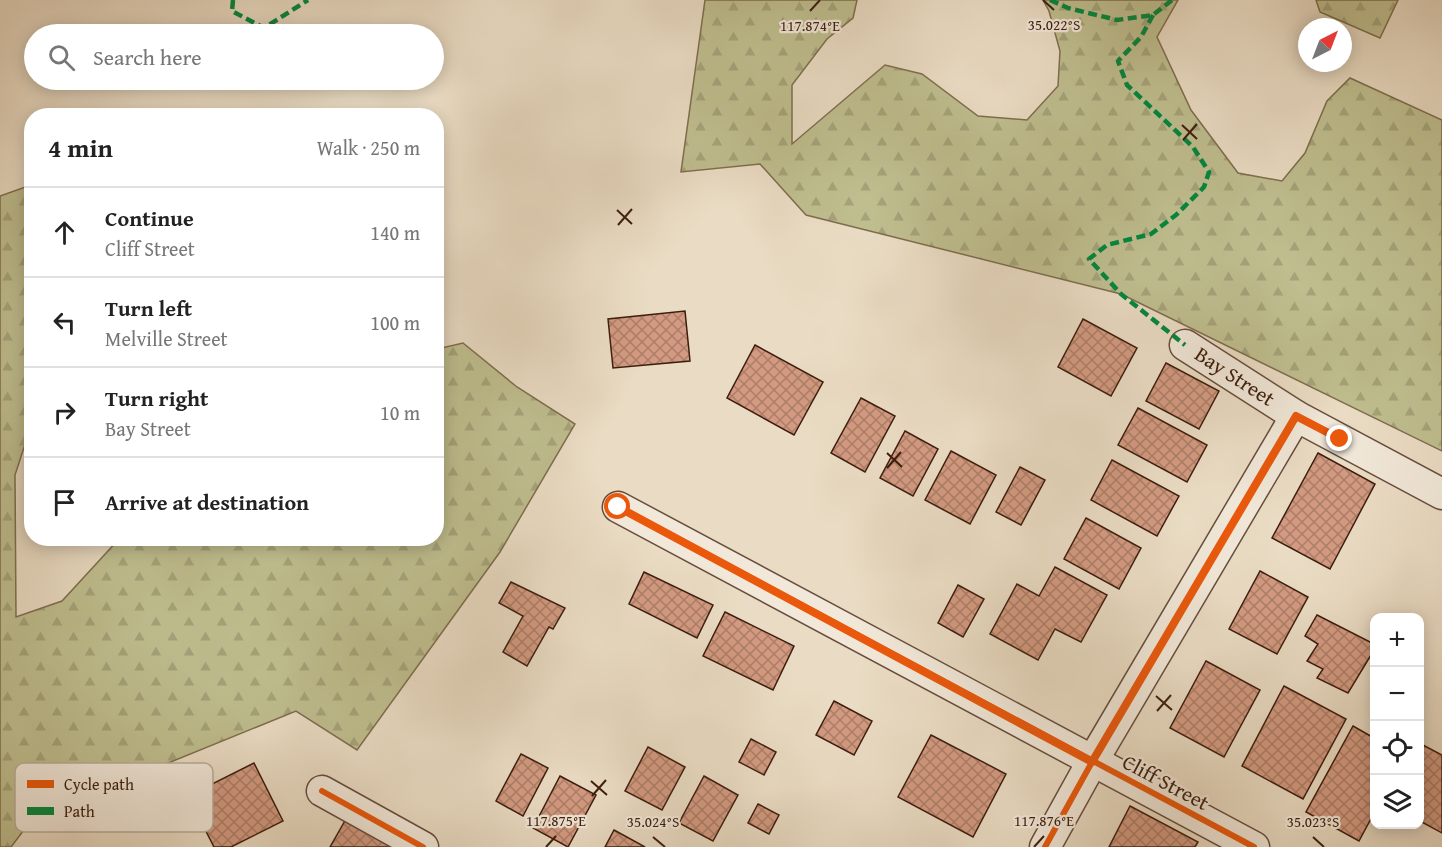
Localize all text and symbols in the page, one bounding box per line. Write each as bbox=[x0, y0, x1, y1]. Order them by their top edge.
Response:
text: 35.022°S bbox=[1028, 14, 1080, 35]
text: 117.874°E bbox=[780, 15, 840, 36]
north arrow bbox=[1298, 18, 1352, 72]
search box bbox=[24, 24, 444, 90]
icon: search bbox=[45, 41, 78, 74]
text: Search here bbox=[93, 41, 202, 73]
text: 4 min bbox=[48, 128, 113, 167]
text: Walk · 250 m bbox=[317, 133, 420, 162]
text: Continue bbox=[105, 202, 194, 234]
icon: ahead bbox=[48, 216, 81, 249]
text: 140 m bbox=[370, 218, 420, 247]
text: Cliff Street bbox=[105, 234, 195, 263]
text: Turn left bbox=[105, 292, 192, 324]
icon: left bbox=[48, 306, 81, 339]
text: 100 m bbox=[370, 308, 420, 337]
text: Melville Street bbox=[105, 324, 228, 353]
street label: Bay Street bbox=[1189, 338, 1282, 414]
text: Turn right bbox=[105, 382, 208, 414]
icon: right bbox=[48, 396, 81, 429]
text: 10 m bbox=[380, 398, 420, 427]
text: Bay Street bbox=[105, 414, 191, 443]
route end bbox=[1326, 425, 1352, 451]
icon: arrive bbox=[48, 486, 81, 519]
text: Arrive at destination bbox=[105, 486, 309, 518]
route start bbox=[604, 493, 630, 519]
map controls bbox=[1370, 613, 1424, 829]
button: + bbox=[1370, 613, 1424, 667]
button: − bbox=[1370, 667, 1424, 721]
button: locate bbox=[1370, 721, 1424, 775]
street label: Cliff Street bbox=[1117, 746, 1215, 818]
legend bbox=[15, 763, 213, 832]
text: Cycle path bbox=[64, 772, 134, 796]
button: layers bbox=[1370, 775, 1424, 829]
text: Path bbox=[64, 799, 95, 823]
text: 117.875°E bbox=[526, 810, 586, 831]
text: 117.876°E bbox=[1014, 810, 1074, 831]
text: 35.024°S bbox=[627, 811, 679, 832]
text: 35.023°S bbox=[1287, 811, 1339, 832]

